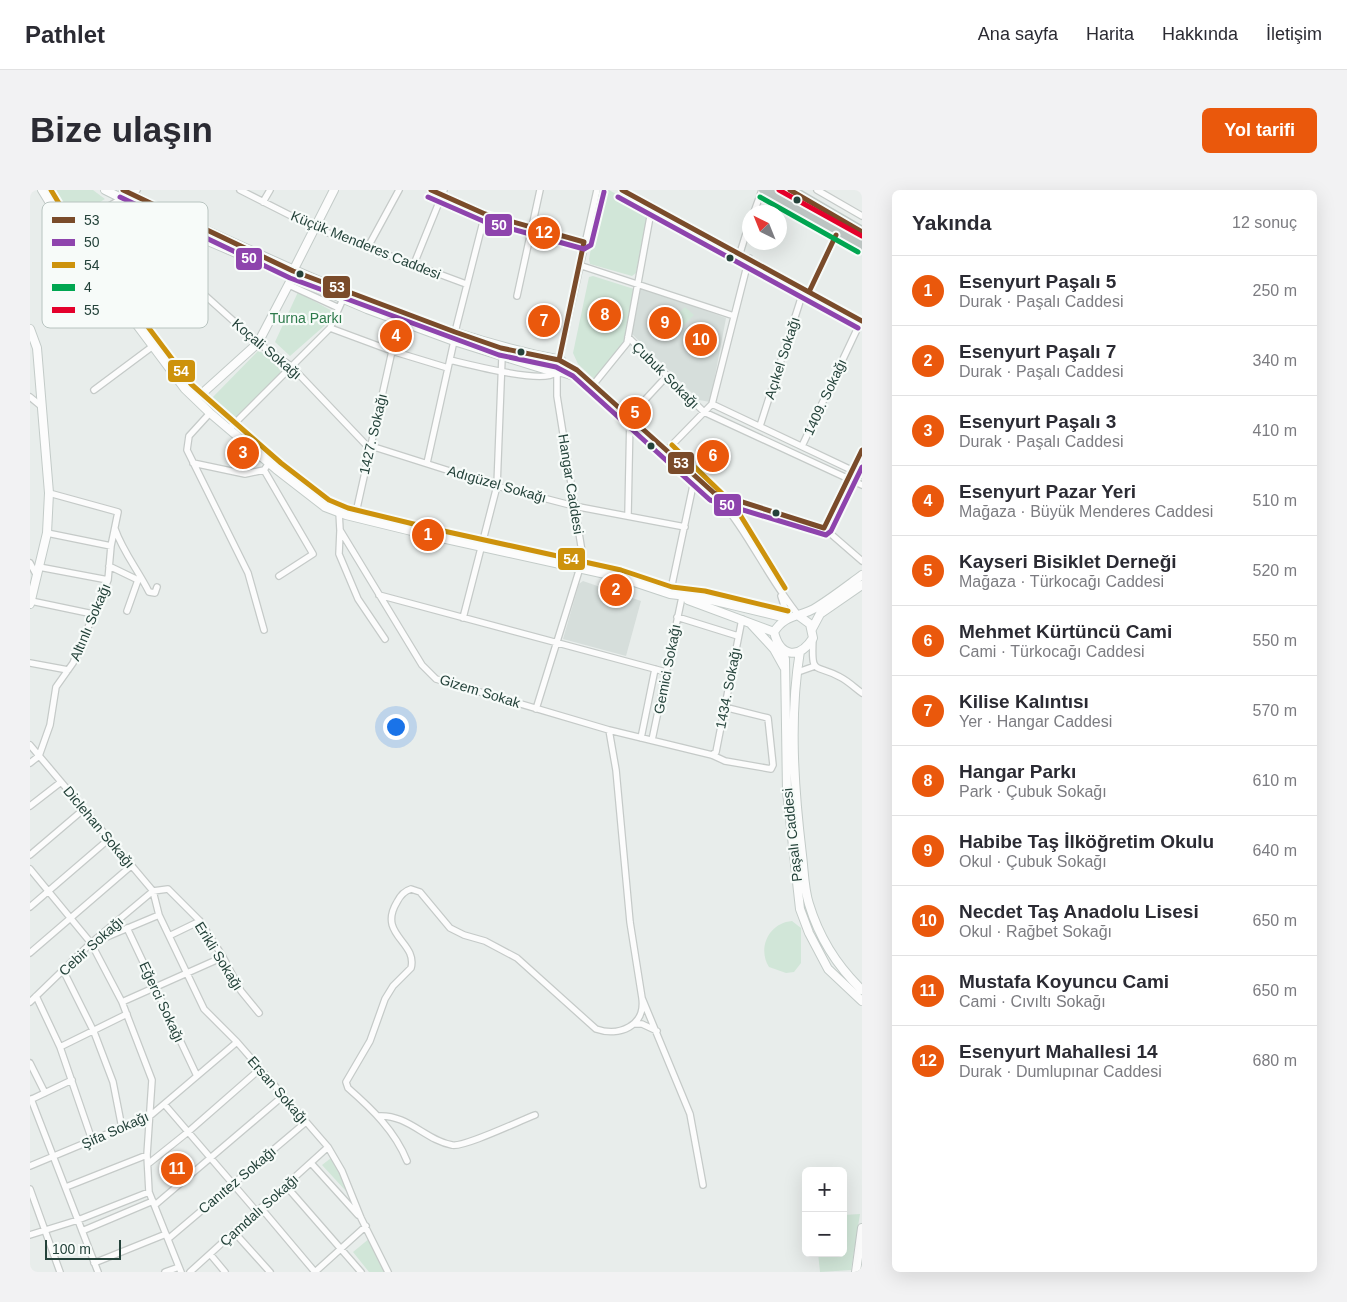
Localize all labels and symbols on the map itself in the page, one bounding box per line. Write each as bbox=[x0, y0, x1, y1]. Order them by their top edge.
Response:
unlabelled marker bbox=[792, 195, 802, 205]
legend bbox=[42, 202, 208, 328]
north arrow bbox=[742, 205, 787, 250]
street label: Küçük Menderes Caddesi bbox=[289, 208, 443, 282]
text: 53 bbox=[84, 212, 100, 228]
line badge: 50 bbox=[484, 213, 513, 237]
pin: 12 bbox=[528, 214, 560, 252]
text: 50 bbox=[491, 217, 507, 233]
text: 50 bbox=[84, 234, 100, 250]
line badge: 50 bbox=[235, 247, 263, 271]
text: 50 bbox=[241, 250, 257, 266]
unlabelled marker bbox=[725, 253, 735, 263]
text: 54 bbox=[84, 257, 100, 273]
unlabelled marker bbox=[295, 269, 305, 279]
line badge: 53 bbox=[322, 275, 351, 299]
text: 4 bbox=[84, 279, 92, 295]
text: 53 bbox=[329, 279, 345, 295]
pin: 8 bbox=[589, 296, 621, 334]
text: 55 bbox=[84, 302, 100, 318]
pin: 7 bbox=[528, 302, 560, 340]
pin: 9 bbox=[649, 304, 681, 342]
park label: Turna Parkı bbox=[270, 310, 342, 326]
street label: Koçali Sokağı bbox=[229, 315, 305, 383]
street label: Açıkel Sokağı bbox=[761, 315, 803, 401]
pin: 4 bbox=[380, 317, 412, 355]
pin: 10 bbox=[685, 321, 717, 359]
street label: Çubuk Sokağı bbox=[629, 338, 703, 412]
unlabelled marker bbox=[516, 347, 526, 357]
street label: 1409. Sokağı bbox=[800, 356, 850, 438]
line badge: 54 bbox=[167, 359, 196, 383]
text: 54 bbox=[173, 363, 189, 379]
street label: 1427. Sokağı bbox=[356, 392, 390, 476]
pin: 5 bbox=[619, 394, 651, 432]
street label: Hangar Caddesi bbox=[555, 433, 587, 535]
pin: 3 bbox=[227, 434, 259, 472]
pin: 6 bbox=[697, 437, 729, 475]
unlabelled marker bbox=[646, 441, 656, 451]
line badge: 53 bbox=[667, 451, 695, 475]
text: 53 bbox=[673, 455, 689, 471]
street label: Adıgüzel Sokağı bbox=[446, 462, 548, 506]
line badge: 50 bbox=[713, 493, 742, 517]
text: 50 bbox=[719, 497, 735, 513]
unlabelled marker bbox=[771, 508, 781, 518]
pin: 1 bbox=[412, 516, 444, 554]
line badge: 54 bbox=[557, 547, 586, 571]
text: 54 bbox=[563, 551, 579, 567]
pin: 2 bbox=[600, 571, 632, 609]
street label: Altınlı Sokağı bbox=[67, 581, 113, 663]
street label: Gemici Sokağı bbox=[650, 623, 684, 715]
street label: 1434. Sokağı bbox=[712, 646, 744, 730]
street label: Gizem Sokak bbox=[438, 671, 523, 711]
your location bbox=[383, 714, 409, 740]
street label: Diclehan Sokağı bbox=[60, 783, 138, 871]
street label: Paşalı Caddesi bbox=[779, 787, 805, 883]
street label: Cebir Sokağı bbox=[56, 913, 126, 979]
street label: Erikli Sokağı bbox=[192, 919, 246, 993]
street label: Eğerci Sokağı bbox=[136, 959, 188, 1045]
street label: Ersan Sokağı bbox=[244, 1053, 312, 1127]
street label: Şifa Sokağı bbox=[79, 1108, 151, 1152]
street label: Canıtez Sokağı bbox=[195, 1143, 279, 1217]
pin: 11 bbox=[161, 1150, 193, 1188]
street label: Çamdalı Sokağı bbox=[217, 1171, 301, 1249]
scale bar bbox=[45, 1237, 121, 1260]

